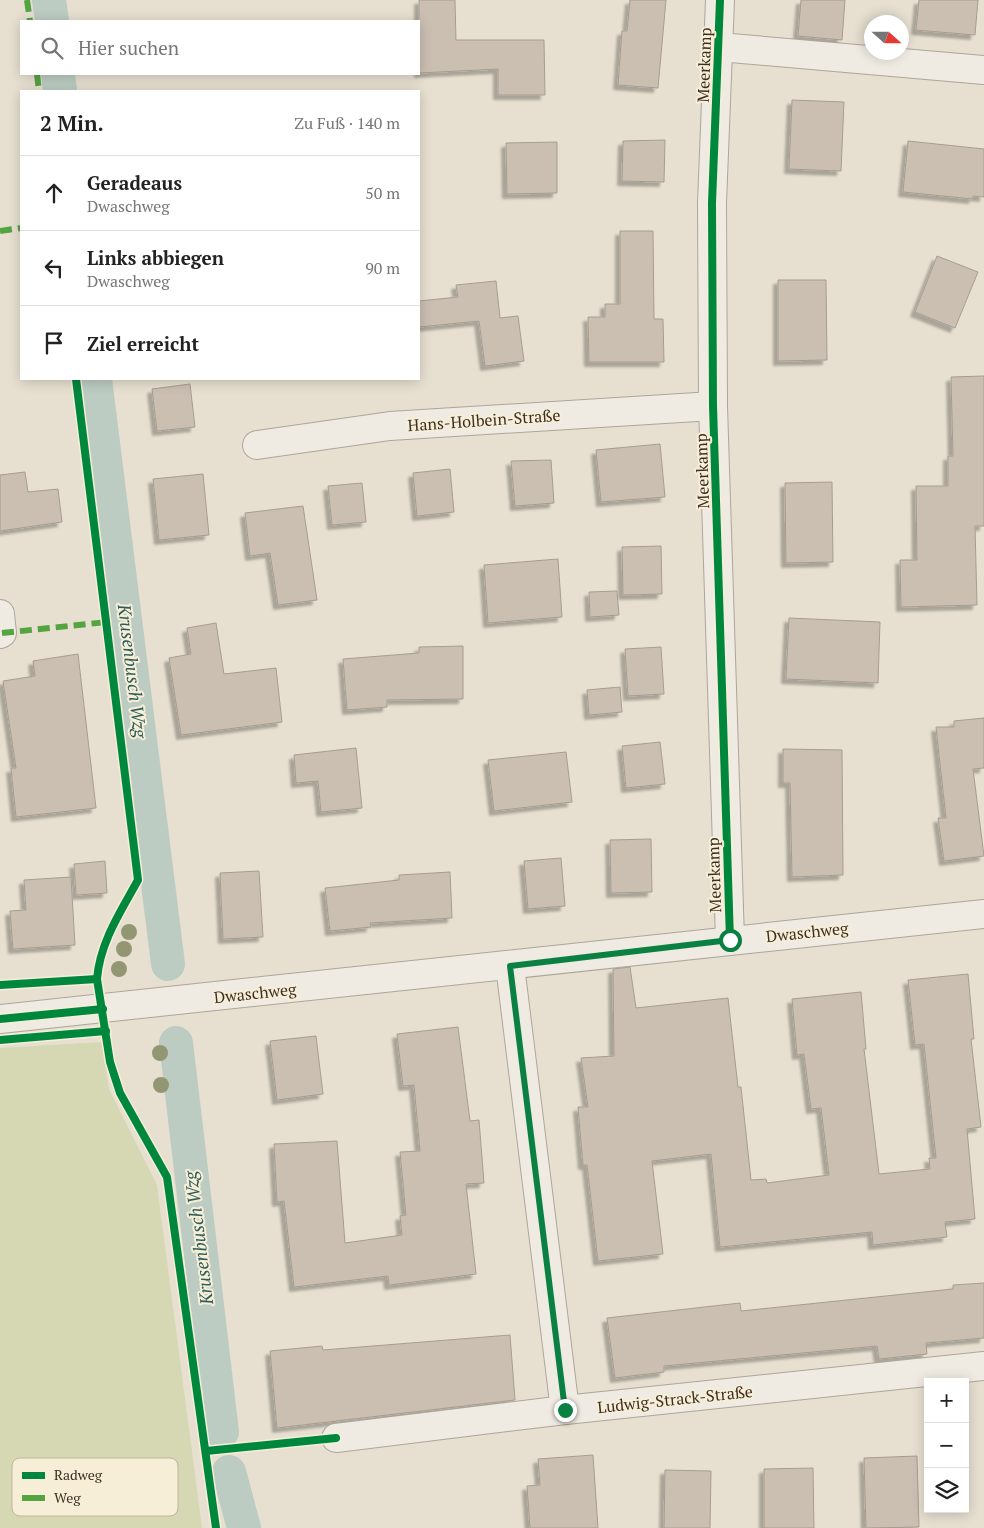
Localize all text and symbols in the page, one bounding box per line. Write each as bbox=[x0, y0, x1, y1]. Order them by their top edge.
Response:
north arrow bbox=[864, 15, 909, 60]
search box bbox=[20, 20, 420, 75]
street label: Meerkamp bbox=[692, 27, 716, 103]
icon: search bbox=[38, 34, 66, 62]
text: Hier suchen bbox=[78, 35, 179, 60]
text: 2 Min. bbox=[40, 109, 104, 137]
text: Zu Fuß · 140 m bbox=[294, 112, 400, 134]
text: Geradeaus bbox=[87, 170, 182, 195]
icon: ahead bbox=[40, 179, 68, 207]
text: 50 m bbox=[365, 182, 400, 204]
text: Dwaschweg bbox=[87, 195, 170, 217]
text: Links abbiegen bbox=[87, 245, 224, 270]
icon: left bbox=[40, 254, 68, 282]
text: 90 m bbox=[365, 257, 400, 279]
text: Dwaschweg bbox=[87, 270, 170, 292]
icon: arrive bbox=[40, 329, 68, 357]
text: Ziel erreicht bbox=[87, 331, 199, 356]
street label: Hans-Holbein-Straße bbox=[407, 404, 561, 436]
street label: Meerkamp bbox=[690, 433, 714, 509]
water label: Krusenbusch Wzg bbox=[113, 602, 153, 740]
street label: Meerkamp bbox=[702, 837, 726, 913]
street label: Dwaschweg bbox=[765, 917, 850, 947]
route start bbox=[719, 929, 742, 952]
street label: Dwaschweg bbox=[213, 978, 298, 1008]
water label: Krusenbusch Wzg bbox=[178, 1169, 218, 1307]
map controls bbox=[924, 1378, 969, 1513]
button: + bbox=[924, 1378, 969, 1423]
street label: Ludwig-Strack-Straße bbox=[596, 1380, 754, 1418]
route end bbox=[554, 1399, 577, 1422]
button: − bbox=[924, 1423, 969, 1468]
legend bbox=[12, 1458, 178, 1516]
text: Radweg bbox=[54, 1465, 103, 1484]
button: layers bbox=[924, 1468, 969, 1513]
text: Weg bbox=[54, 1488, 81, 1507]

